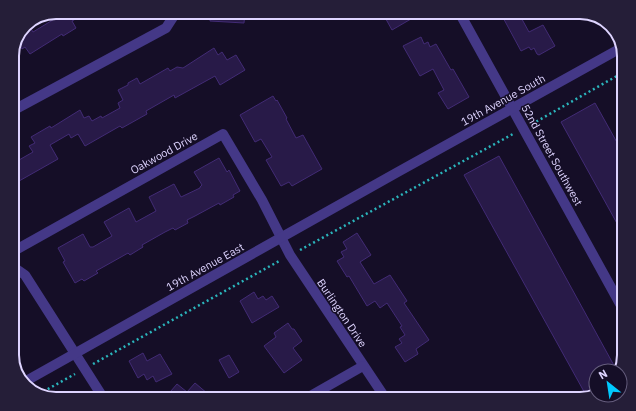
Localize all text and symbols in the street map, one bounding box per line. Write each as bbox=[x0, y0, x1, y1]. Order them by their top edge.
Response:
street label: 19th Avenue South bbox=[458, 71, 548, 129]
street label: 52nd Street Southwest bbox=[518, 102, 586, 208]
street label: Oakwood Drive bbox=[128, 129, 200, 177]
street label: 19th Avenue East bbox=[164, 240, 246, 294]
street label: Burlington Drive bbox=[314, 276, 370, 350]
north arrow bbox=[588, 363, 628, 403]
text: N bbox=[596, 366, 610, 382]

